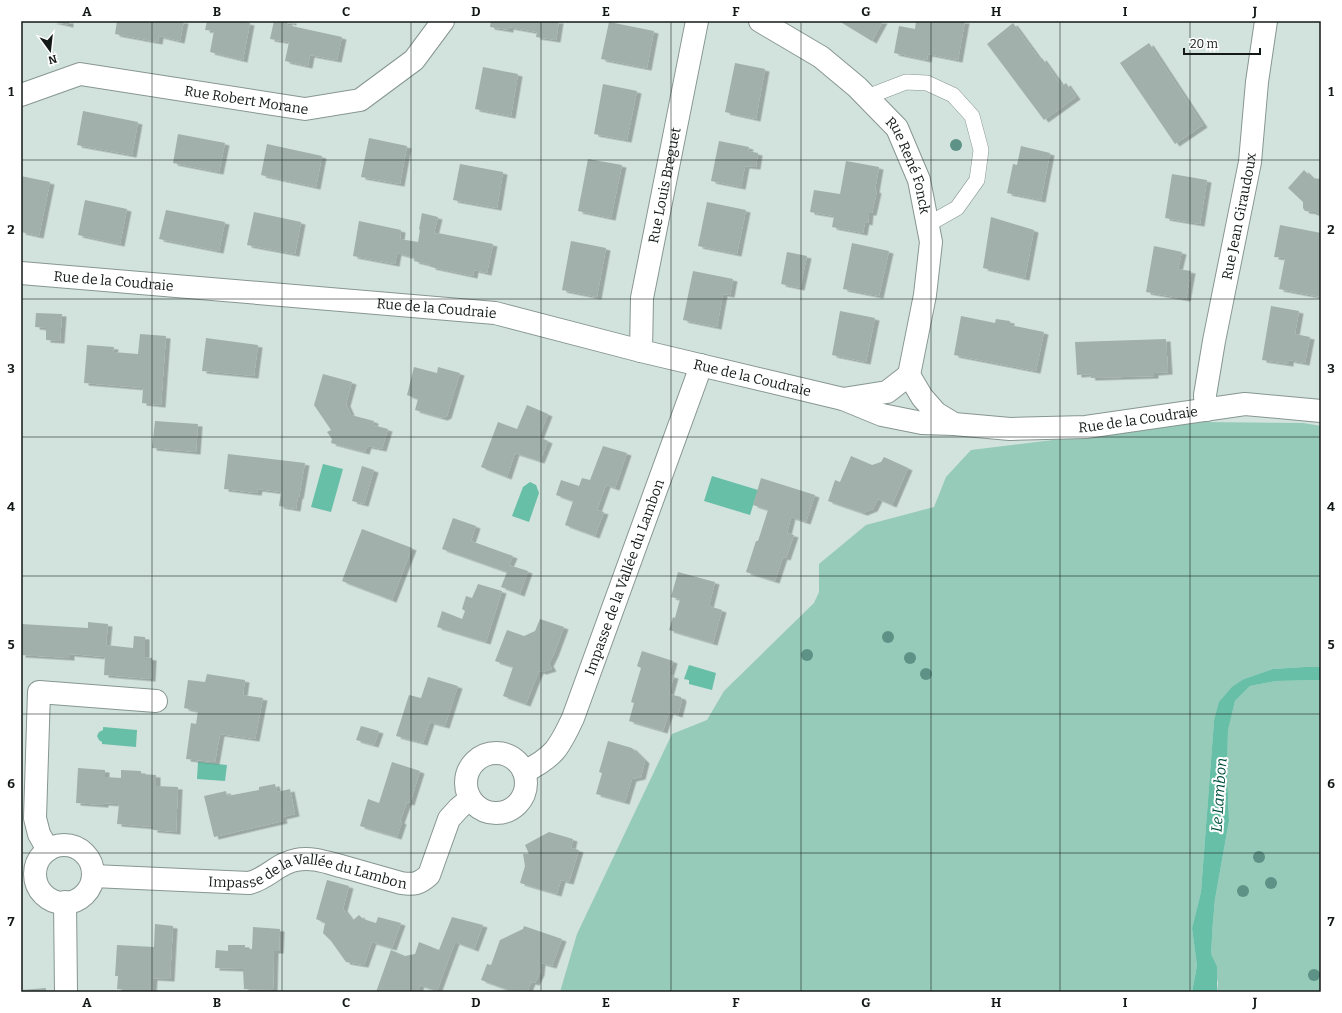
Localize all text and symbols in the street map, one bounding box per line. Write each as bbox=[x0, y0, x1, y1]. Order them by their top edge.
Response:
text: A bbox=[82, 4, 92, 19]
text: B bbox=[213, 4, 221, 19]
text: C bbox=[342, 4, 350, 19]
text: D bbox=[471, 4, 481, 19]
text: E bbox=[602, 4, 610, 19]
text: F bbox=[732, 4, 740, 19]
text: G bbox=[861, 4, 871, 19]
text: H bbox=[991, 4, 1001, 19]
text: I bbox=[1123, 4, 1128, 19]
text: J bbox=[1252, 4, 1258, 19]
north arrow bbox=[30, 30, 70, 70]
scale bar bbox=[1184, 30, 1260, 56]
text: 20 m bbox=[1190, 37, 1219, 51]
text: N bbox=[46, 52, 58, 67]
street label: Rue Robert Morane bbox=[183, 82, 310, 118]
text: 1 bbox=[8, 84, 14, 99]
text: 1 bbox=[1328, 84, 1334, 99]
street label: Rue René Fonck bbox=[882, 113, 934, 215]
street label: Rue Louis Breguet bbox=[645, 126, 684, 245]
street label: Rue Jean Giraudoux bbox=[1218, 152, 1259, 281]
text: 2 bbox=[7, 222, 15, 237]
text: 2 bbox=[1327, 222, 1335, 237]
street label: Rue de la Coudraie bbox=[53, 267, 174, 294]
street label: Rue de la Coudraie bbox=[376, 295, 497, 322]
street label: Rue de la Coudraie bbox=[692, 355, 813, 400]
text: 3 bbox=[7, 361, 15, 376]
text: 3 bbox=[1327, 361, 1335, 376]
street label: Rue de la Coudraie bbox=[1078, 402, 1199, 436]
street label: Impasse de la Vallée du Lambon bbox=[581, 477, 668, 677]
text: 4 bbox=[7, 499, 15, 514]
text: 4 bbox=[1327, 499, 1335, 514]
text: 5 bbox=[7, 637, 15, 652]
text: 5 bbox=[1327, 637, 1335, 652]
water label: Le Lambon bbox=[1207, 757, 1231, 833]
text: 6 bbox=[7, 776, 15, 791]
text: 6 bbox=[1327, 776, 1335, 791]
street label: Impasse de la Vallée du Lambon bbox=[208, 850, 408, 892]
text: 7 bbox=[8, 914, 15, 929]
text: 7 bbox=[1328, 914, 1335, 929]
text: A bbox=[82, 995, 92, 1010]
text: B bbox=[213, 995, 221, 1010]
text: C bbox=[342, 995, 350, 1010]
text: D bbox=[471, 995, 481, 1010]
text: E bbox=[602, 995, 610, 1010]
text: F bbox=[732, 995, 740, 1010]
text: G bbox=[861, 995, 871, 1010]
text: H bbox=[991, 995, 1001, 1010]
text: I bbox=[1123, 995, 1128, 1010]
text: J bbox=[1252, 995, 1258, 1010]

